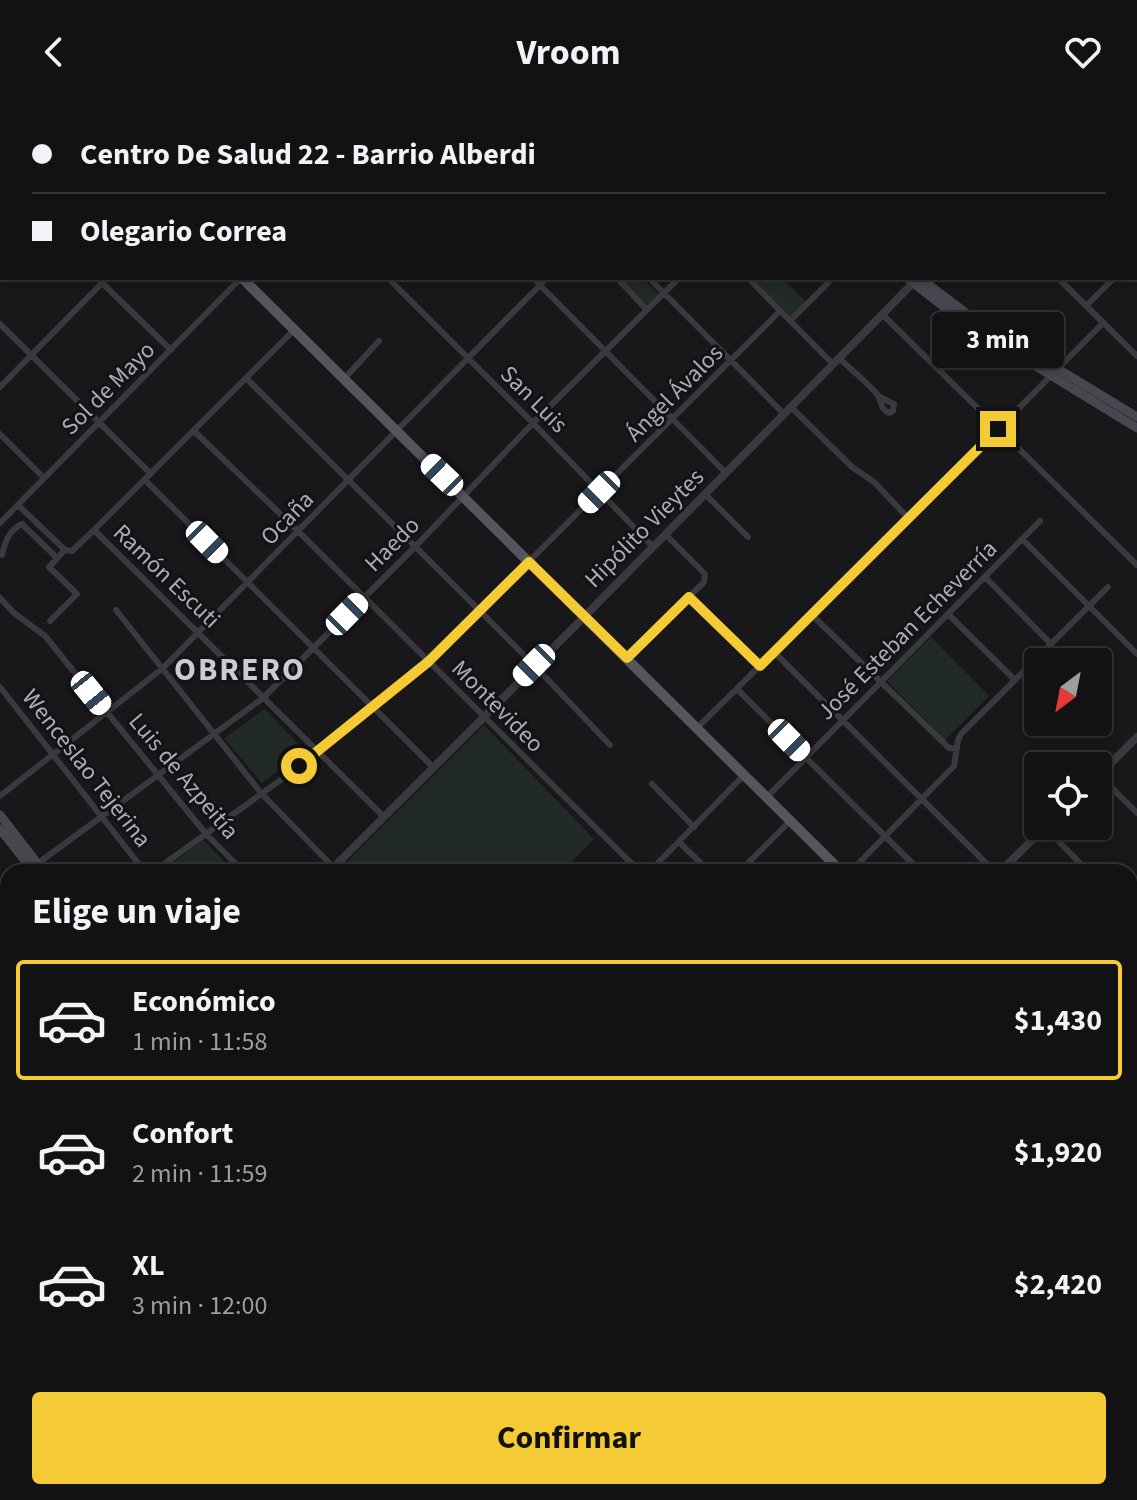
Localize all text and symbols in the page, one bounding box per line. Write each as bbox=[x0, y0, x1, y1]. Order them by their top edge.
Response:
text: Vroom bbox=[516, 27, 621, 78]
icon: back bbox=[32, 30, 76, 74]
icon: heart bbox=[1061, 30, 1105, 74]
text: Centro De Salud 22 - Barrio Alberdi bbox=[80, 133, 536, 176]
text: Olegario Correa bbox=[80, 210, 287, 253]
callout: 3 min bbox=[932, 313, 1064, 369]
text: 3 min bbox=[966, 321, 1030, 358]
street label: Sol de Mayo bbox=[53, 333, 163, 443]
street label: Ángel Ávalos bbox=[618, 337, 731, 450]
street label: San Luis bbox=[492, 358, 575, 441]
route end bbox=[980, 411, 1016, 447]
car bbox=[416, 450, 468, 500]
street label: Hipólito Vieytes bbox=[577, 461, 712, 596]
car bbox=[574, 467, 624, 517]
street label: Ocaña bbox=[253, 483, 322, 554]
street label: Haedo bbox=[357, 509, 428, 580]
street label: Ramón Escuti bbox=[105, 516, 228, 637]
car bbox=[182, 517, 232, 567]
street label: José Esteban Echeverría bbox=[809, 532, 1005, 728]
car bbox=[322, 589, 372, 639]
car bbox=[509, 640, 559, 690]
district label: OBRERO bbox=[174, 647, 306, 693]
north arrow bbox=[1024, 648, 1112, 736]
map controls bbox=[1024, 648, 1112, 840]
street label: Montevideo bbox=[443, 652, 552, 761]
car bbox=[67, 667, 115, 719]
street label: Wenceslao Tejerina bbox=[13, 682, 160, 855]
street label: Luis de Azpeitía bbox=[120, 705, 247, 847]
car bbox=[764, 715, 814, 765]
route start bbox=[281, 748, 317, 784]
button: locate bbox=[1024, 752, 1112, 840]
text: Elige un viaje bbox=[32, 886, 241, 937]
text: Económico bbox=[132, 980, 276, 1023]
icon: car bbox=[36, 984, 108, 1056]
text: $1,430 bbox=[1014, 999, 1102, 1042]
text: 1 min · 11:58 bbox=[132, 1023, 267, 1060]
text: Confort bbox=[132, 1112, 233, 1155]
icon: car bbox=[36, 1116, 108, 1188]
text: $1,920 bbox=[1014, 1131, 1102, 1174]
text: 2 min · 11:59 bbox=[132, 1155, 267, 1192]
text: XL bbox=[132, 1244, 165, 1287]
icon: car bbox=[36, 1248, 108, 1320]
text: $2,420 bbox=[1014, 1263, 1102, 1306]
text: 3 min · 12:00 bbox=[132, 1287, 267, 1324]
button: Confirmar bbox=[32, 1392, 1106, 1484]

